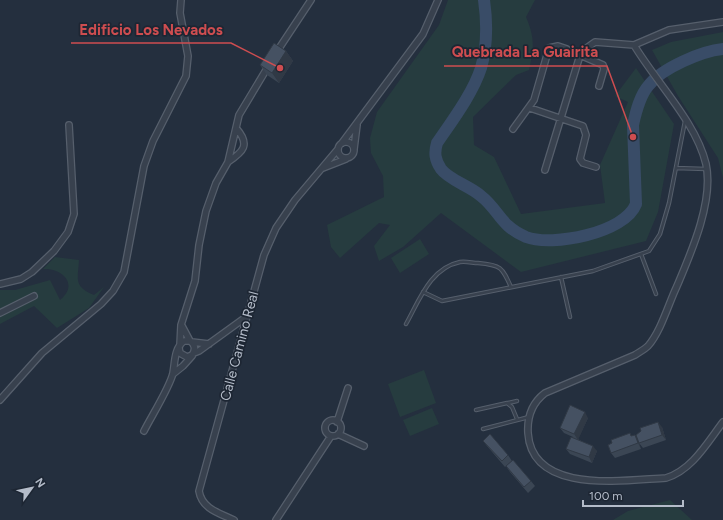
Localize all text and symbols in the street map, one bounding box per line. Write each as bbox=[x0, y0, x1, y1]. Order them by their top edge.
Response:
callout: Edificio Los Nevados bbox=[71, 16, 231, 43]
text: Edificio Los Nevados bbox=[79, 21, 223, 39]
callout: Quebrada La Guairita bbox=[444, 39, 607, 66]
text: Quebrada La Guairita bbox=[452, 43, 598, 61]
street label: Calle Camino Real bbox=[217, 289, 262, 403]
north arrow bbox=[12, 468, 52, 508]
text: N bbox=[32, 476, 48, 490]
scale bar bbox=[583, 482, 683, 508]
text: 100 m bbox=[589, 489, 623, 503]

